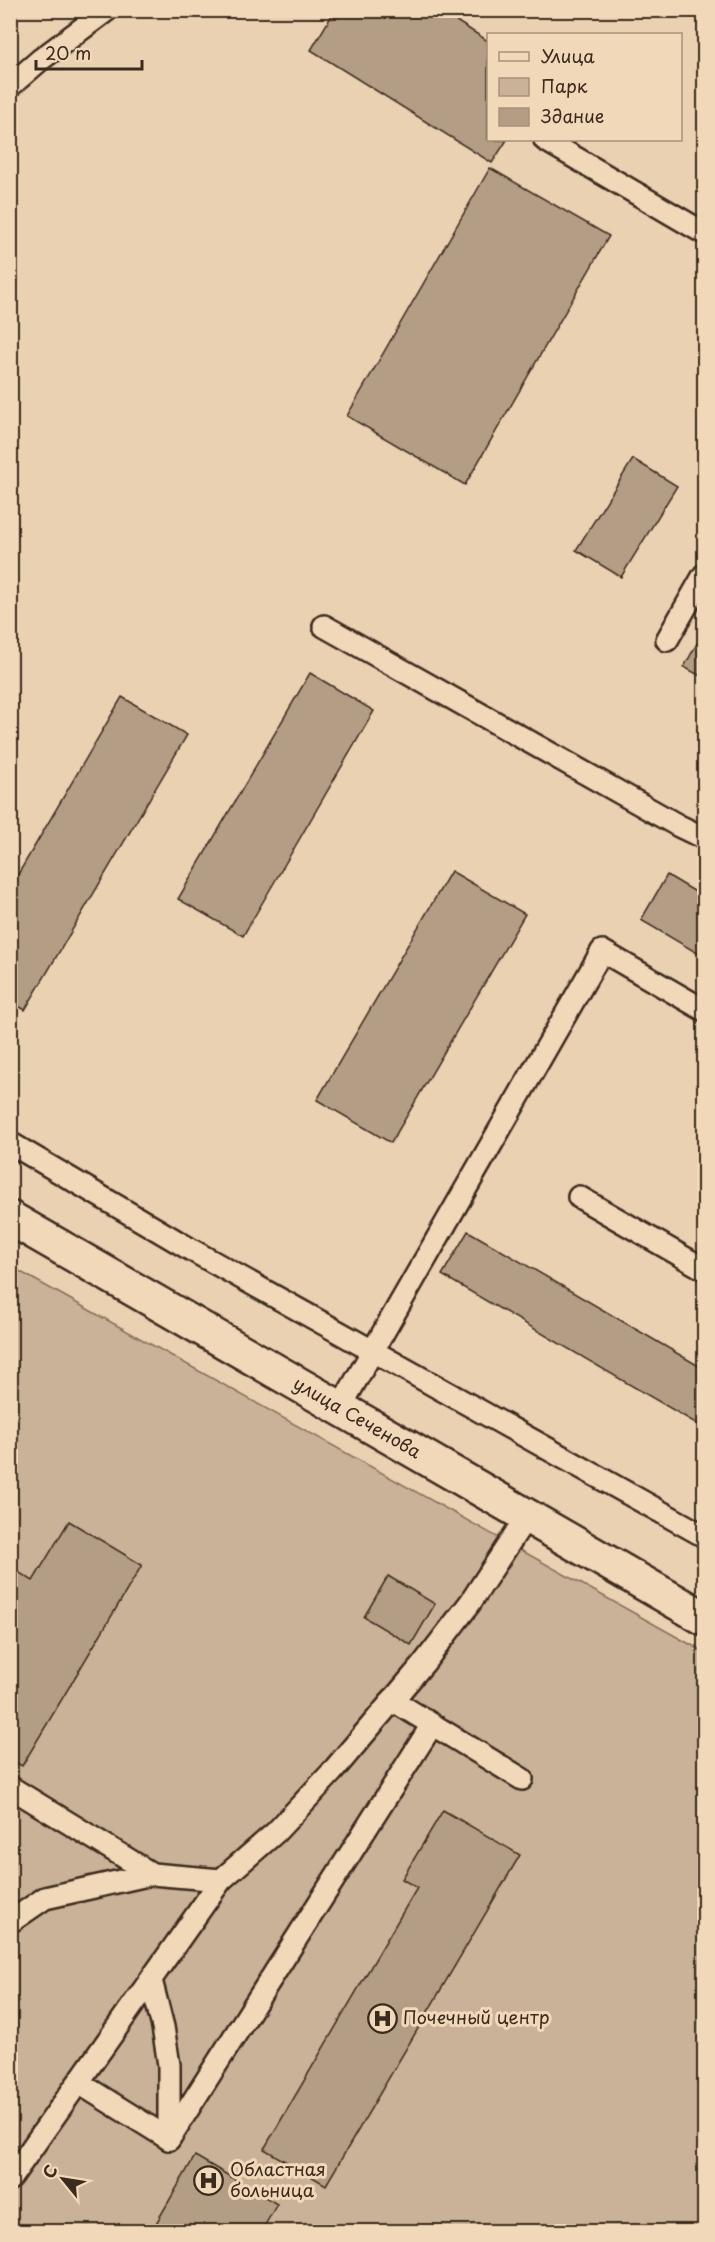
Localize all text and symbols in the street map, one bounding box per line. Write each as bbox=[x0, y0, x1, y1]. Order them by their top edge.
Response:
scale bar bbox=[36, 33, 142, 71]
legend bbox=[487, 33, 682, 141]
text: 20 m bbox=[45, 39, 91, 66]
text: Улица bbox=[541, 42, 595, 69]
text: Парк bbox=[541, 72, 588, 99]
text: Здание bbox=[541, 102, 604, 129]
street label: улица Сеченова bbox=[289, 1369, 427, 1465]
hospital icon: Почечный центр bbox=[366, 2002, 398, 2034]
place label: Почечный центр bbox=[403, 2003, 550, 2030]
north arrow bbox=[33, 2149, 93, 2209]
place label: Областная больница bbox=[230, 2155, 326, 2203]
text: С bbox=[36, 2160, 63, 2182]
hospital icon: Областная больница bbox=[193, 2164, 225, 2196]

